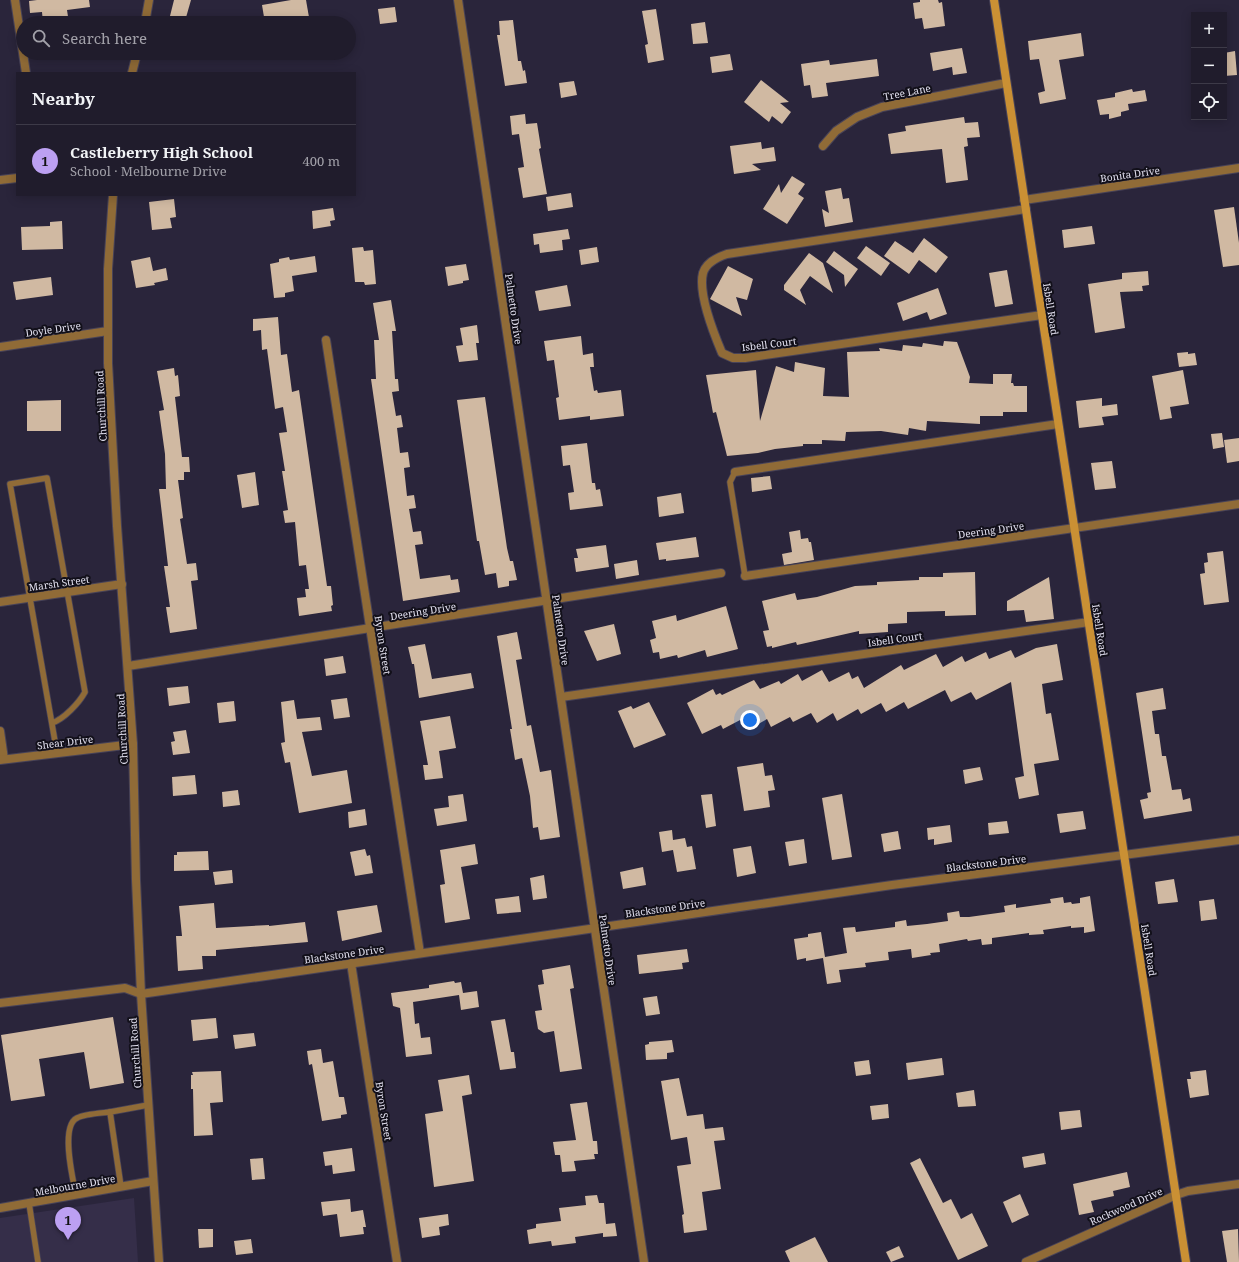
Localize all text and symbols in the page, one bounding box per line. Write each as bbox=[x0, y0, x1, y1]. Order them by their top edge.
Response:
map controls bbox=[1191, 12, 1227, 120]
button: + bbox=[1191, 12, 1227, 48]
search box bbox=[16, 16, 356, 60]
icon: search bbox=[30, 27, 52, 49]
text: Search here bbox=[62, 28, 147, 48]
button: − bbox=[1191, 48, 1227, 84]
street label: Tree Lane bbox=[882, 81, 932, 103]
button: locate bbox=[1191, 84, 1227, 120]
text: Nearby bbox=[32, 87, 95, 110]
text: Castleberry High School bbox=[70, 142, 253, 162]
text: 1 bbox=[41, 152, 49, 170]
text: 400 m bbox=[303, 152, 340, 170]
text: School · Melbourne Drive bbox=[70, 162, 227, 180]
street label: Bonita Drive bbox=[1099, 163, 1161, 185]
street label: Palmetto Drive bbox=[502, 273, 526, 345]
street label: Isbell Road bbox=[1040, 282, 1062, 336]
street label: Doyle Drive bbox=[24, 318, 82, 340]
street label: Isbell Court bbox=[741, 334, 798, 354]
street label: Churchill Road bbox=[92, 370, 110, 442]
street label: Deering Drive bbox=[957, 518, 1025, 542]
street label: Marsh Street bbox=[28, 572, 91, 594]
street label: Palmetto Drive bbox=[549, 594, 573, 666]
street label: Deering Drive bbox=[389, 599, 457, 623]
street label: Isbell Road bbox=[1089, 603, 1111, 657]
street label: Byron Street bbox=[371, 615, 395, 676]
street label: Isbell Court bbox=[867, 628, 924, 650]
street label: Churchill Road bbox=[113, 693, 131, 765]
your location bbox=[740, 710, 760, 730]
street label: Shear Drive bbox=[36, 732, 94, 752]
street label: Blackstone Drive bbox=[945, 851, 1027, 875]
street label: Blackstone Drive bbox=[624, 895, 706, 921]
street label: Palmetto Drive bbox=[596, 914, 620, 986]
street label: Isbell Road bbox=[1138, 923, 1160, 977]
street label: Blackstone Drive bbox=[303, 941, 385, 967]
street label: Churchill Road bbox=[126, 1017, 144, 1089]
street label: Byron Street bbox=[372, 1081, 396, 1142]
street label: Melbourne Drive bbox=[34, 1171, 116, 1199]
street label: Rockwood Drive bbox=[1087, 1184, 1165, 1228]
pin: 1 bbox=[55, 1207, 81, 1240]

